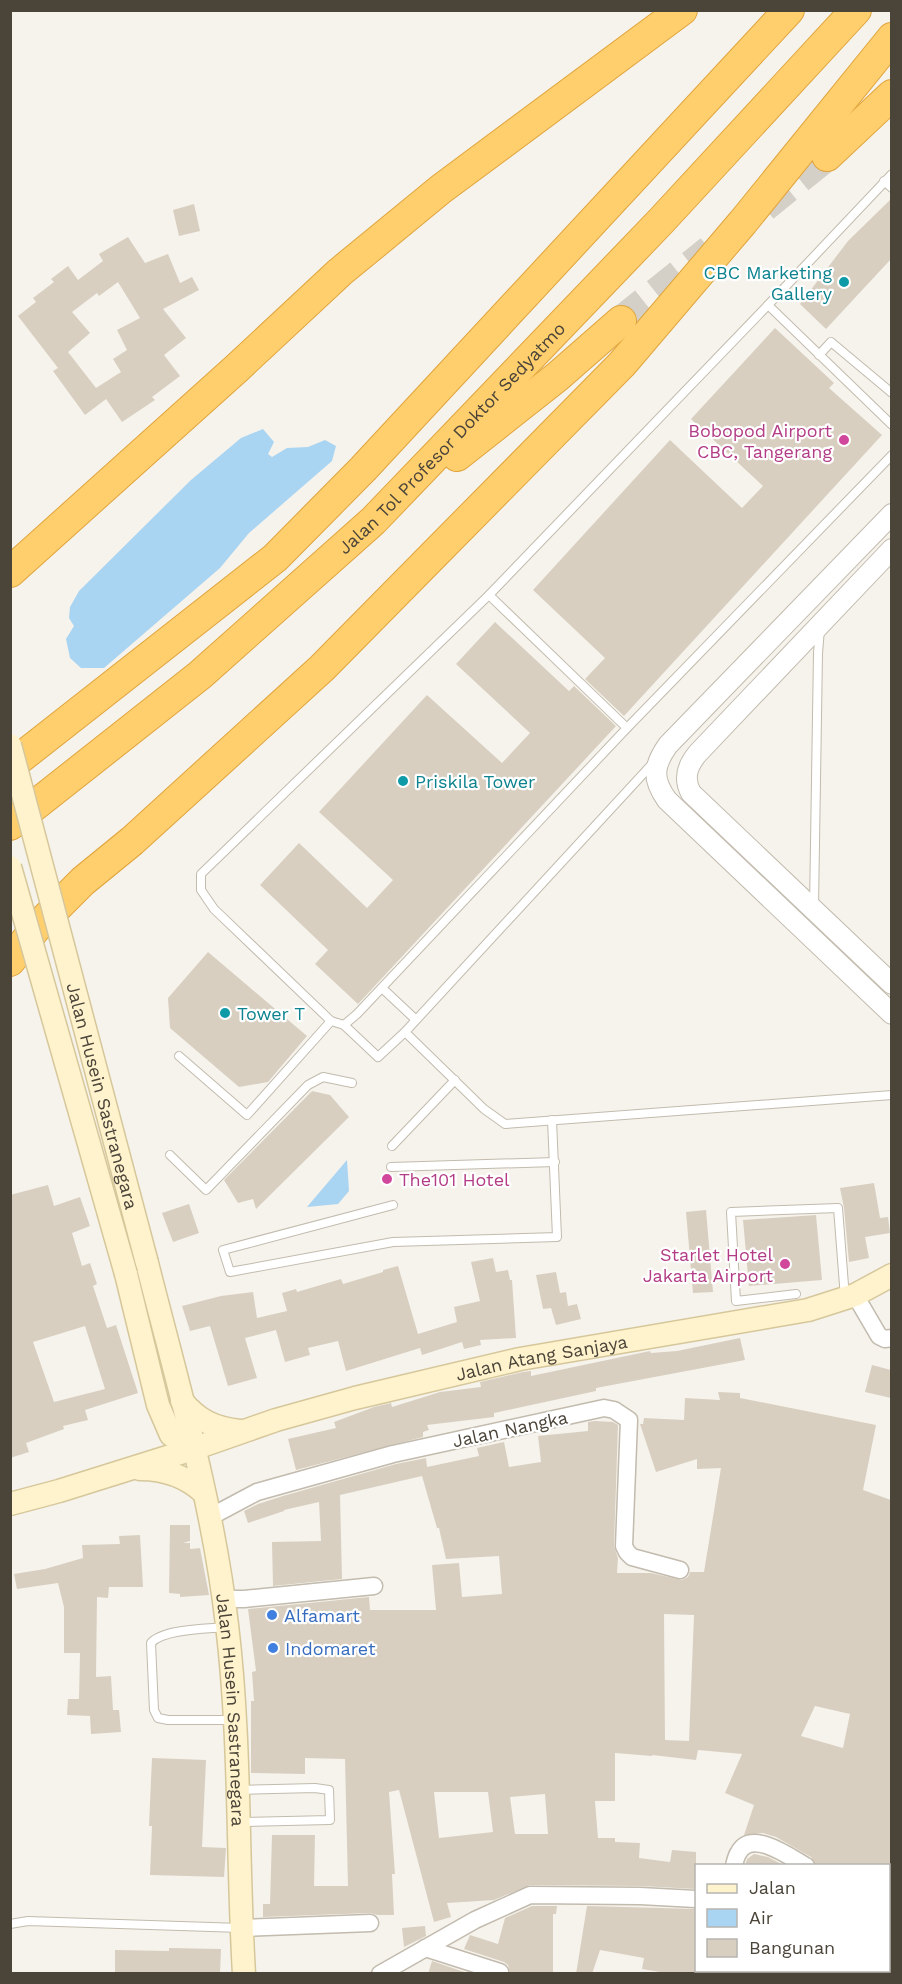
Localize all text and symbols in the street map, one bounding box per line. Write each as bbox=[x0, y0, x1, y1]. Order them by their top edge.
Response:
place label: CBC Marketing Gallery bbox=[704, 262, 833, 304]
marker: CBC Marketing Gallery bbox=[837, 275, 851, 289]
street label: Jalan Tol Profesor Doktor Sedyatmo bbox=[333, 317, 569, 558]
place label: Bobopod Airport CBC, Tangerang bbox=[688, 420, 832, 462]
marker: Bobopod Airport CBC, Tangerang bbox=[837, 433, 851, 447]
place label: Priskila Tower bbox=[415, 771, 535, 792]
marker: Priskila Tower bbox=[396, 774, 410, 788]
street label: Jalan Husein Sastranegara bbox=[63, 980, 143, 1212]
place label: Tower T bbox=[237, 1003, 305, 1024]
marker: Tower T bbox=[218, 1006, 232, 1020]
place label: The101 Hotel bbox=[399, 1169, 510, 1190]
marker: The101 Hotel bbox=[380, 1172, 394, 1186]
place label: Starlet Hotel Jakarta Airport bbox=[643, 1244, 773, 1286]
marker: Starlet Hotel Jakarta Airport bbox=[778, 1257, 792, 1271]
street label: Jalan Atang Sanjaya bbox=[453, 1330, 629, 1384]
street label: Jalan Nangka bbox=[450, 1407, 570, 1451]
street label: Jalan Husein Sastranegara bbox=[213, 1592, 249, 1827]
place label: Alfamart bbox=[284, 1605, 360, 1626]
marker: Alfamart bbox=[265, 1608, 279, 1622]
place label: Indomaret bbox=[285, 1638, 376, 1659]
marker: Indomaret bbox=[266, 1641, 280, 1655]
legend bbox=[695, 1864, 890, 1972]
text: Jalan bbox=[749, 1877, 796, 1898]
text: Air bbox=[749, 1907, 773, 1928]
text: Bangunan bbox=[749, 1937, 835, 1958]

